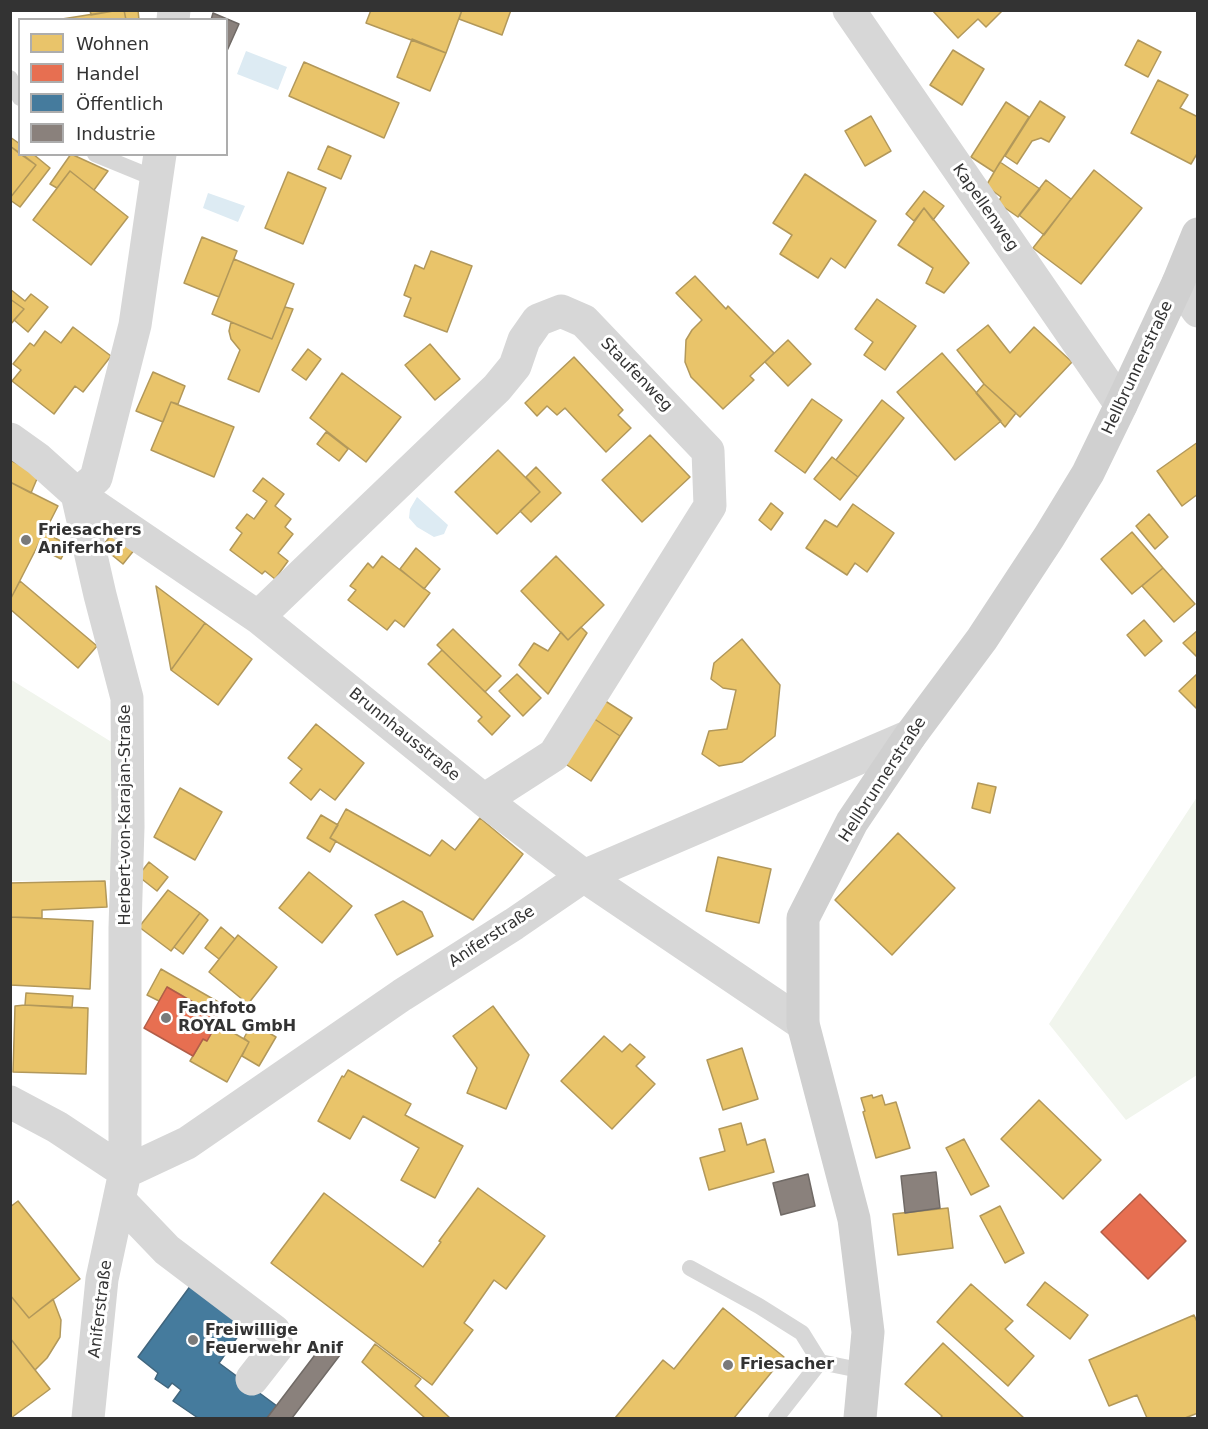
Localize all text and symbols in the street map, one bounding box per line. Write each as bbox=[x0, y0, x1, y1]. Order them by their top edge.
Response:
legend bbox=[18, 18, 228, 156]
text: Wohnen bbox=[76, 33, 149, 54]
text: Handel bbox=[76, 63, 139, 84]
text: Öffentlich bbox=[76, 93, 163, 114]
text: Industrie bbox=[76, 123, 155, 144]
street label: Kapellenweg bbox=[948, 161, 1022, 255]
street label: Hellbrunnerstraße bbox=[1099, 298, 1177, 438]
street label: Staufenweg bbox=[596, 334, 676, 416]
place label: Friesachers Aniferhof bbox=[38, 521, 142, 559]
marker: Friesachers Aniferhof bbox=[19, 533, 33, 547]
street label: Brunnhausstraße bbox=[345, 684, 463, 786]
street label: Herbert-von-Karajan-Straße bbox=[116, 704, 136, 926]
street label: Hellbrunnerstraße bbox=[835, 714, 931, 846]
street label: Aniferstraße bbox=[445, 902, 539, 972]
place label: Fachfoto ROYAL GmbH bbox=[178, 999, 296, 1037]
marker: Fachfoto ROYAL GmbH bbox=[159, 1011, 173, 1025]
street label: Aniferstraße bbox=[85, 1259, 117, 1359]
place label: Freiwillige Feuerwehr Anif bbox=[205, 1321, 343, 1359]
marker: Freiwillige Feuerwehr Anif bbox=[186, 1333, 200, 1347]
place label: Friesacher bbox=[740, 1355, 834, 1375]
marker: Friesacher bbox=[721, 1358, 735, 1372]

